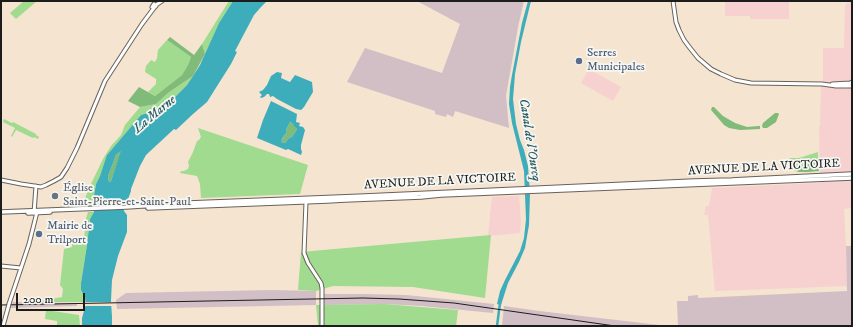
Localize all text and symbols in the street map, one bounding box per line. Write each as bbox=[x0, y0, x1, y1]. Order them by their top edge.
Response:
place label: Serres Municipales bbox=[587, 47, 645, 75]
marker: Serres Municipales bbox=[574, 56, 584, 66]
water label: La Marne bbox=[131, 93, 179, 137]
water label: Canal de l'Ourcq bbox=[515, 98, 543, 182]
street label: AVENUE DE LA VICTOIRE bbox=[688, 157, 840, 179]
street label: AVENUE DE LA VICTOIRE bbox=[364, 171, 516, 193]
place label: Église Saint-Pierre-et-Saint-Paul bbox=[63, 182, 191, 210]
marker: Église Saint-Pierre-et-Saint-Paul bbox=[50, 191, 60, 201]
place label: Mairie de Trilport bbox=[47, 220, 92, 248]
marker: Mairie de Trilport bbox=[34, 229, 44, 239]
scale bar bbox=[18, 285, 87, 311]
text: 200 m bbox=[23, 292, 53, 307]

